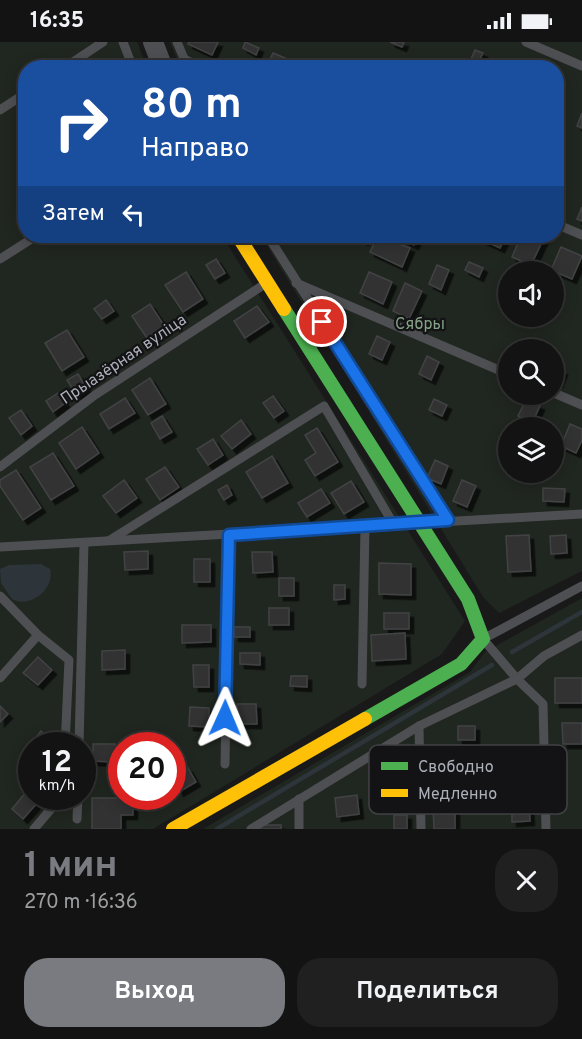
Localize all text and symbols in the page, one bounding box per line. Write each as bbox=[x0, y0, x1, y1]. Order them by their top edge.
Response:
text: 16:35 bbox=[30, 8, 84, 35]
text: 80 m bbox=[141, 80, 242, 133]
icon: right bbox=[42, 84, 120, 162]
text: Направо bbox=[141, 132, 249, 166]
icon: left bbox=[117, 198, 150, 231]
text: Затем bbox=[42, 201, 105, 228]
map controls bbox=[498, 261, 564, 483]
button: sound bbox=[498, 261, 564, 327]
pin bbox=[296, 296, 347, 347]
icon: arrive bbox=[305, 305, 338, 338]
street label: Прыазёрная вуліца bbox=[57, 310, 191, 410]
park label: Сябры bbox=[395, 315, 445, 335]
button: search bbox=[498, 339, 564, 405]
button: layers bbox=[498, 417, 564, 483]
position arrow bbox=[193, 686, 257, 750]
speed limit sign: 20 bbox=[108, 732, 186, 810]
text: 12 bbox=[42, 745, 72, 782]
legend bbox=[369, 745, 567, 814]
text: Свободно bbox=[418, 758, 494, 778]
text: km/h bbox=[39, 777, 75, 796]
text: Медленно bbox=[418, 785, 497, 805]
text: 1 мин bbox=[24, 844, 118, 890]
button: close bbox=[495, 849, 558, 912]
text: 270 m · 16:36 bbox=[24, 890, 138, 916]
button: Выход bbox=[24, 958, 285, 1027]
button: Поделиться bbox=[297, 958, 558, 1027]

